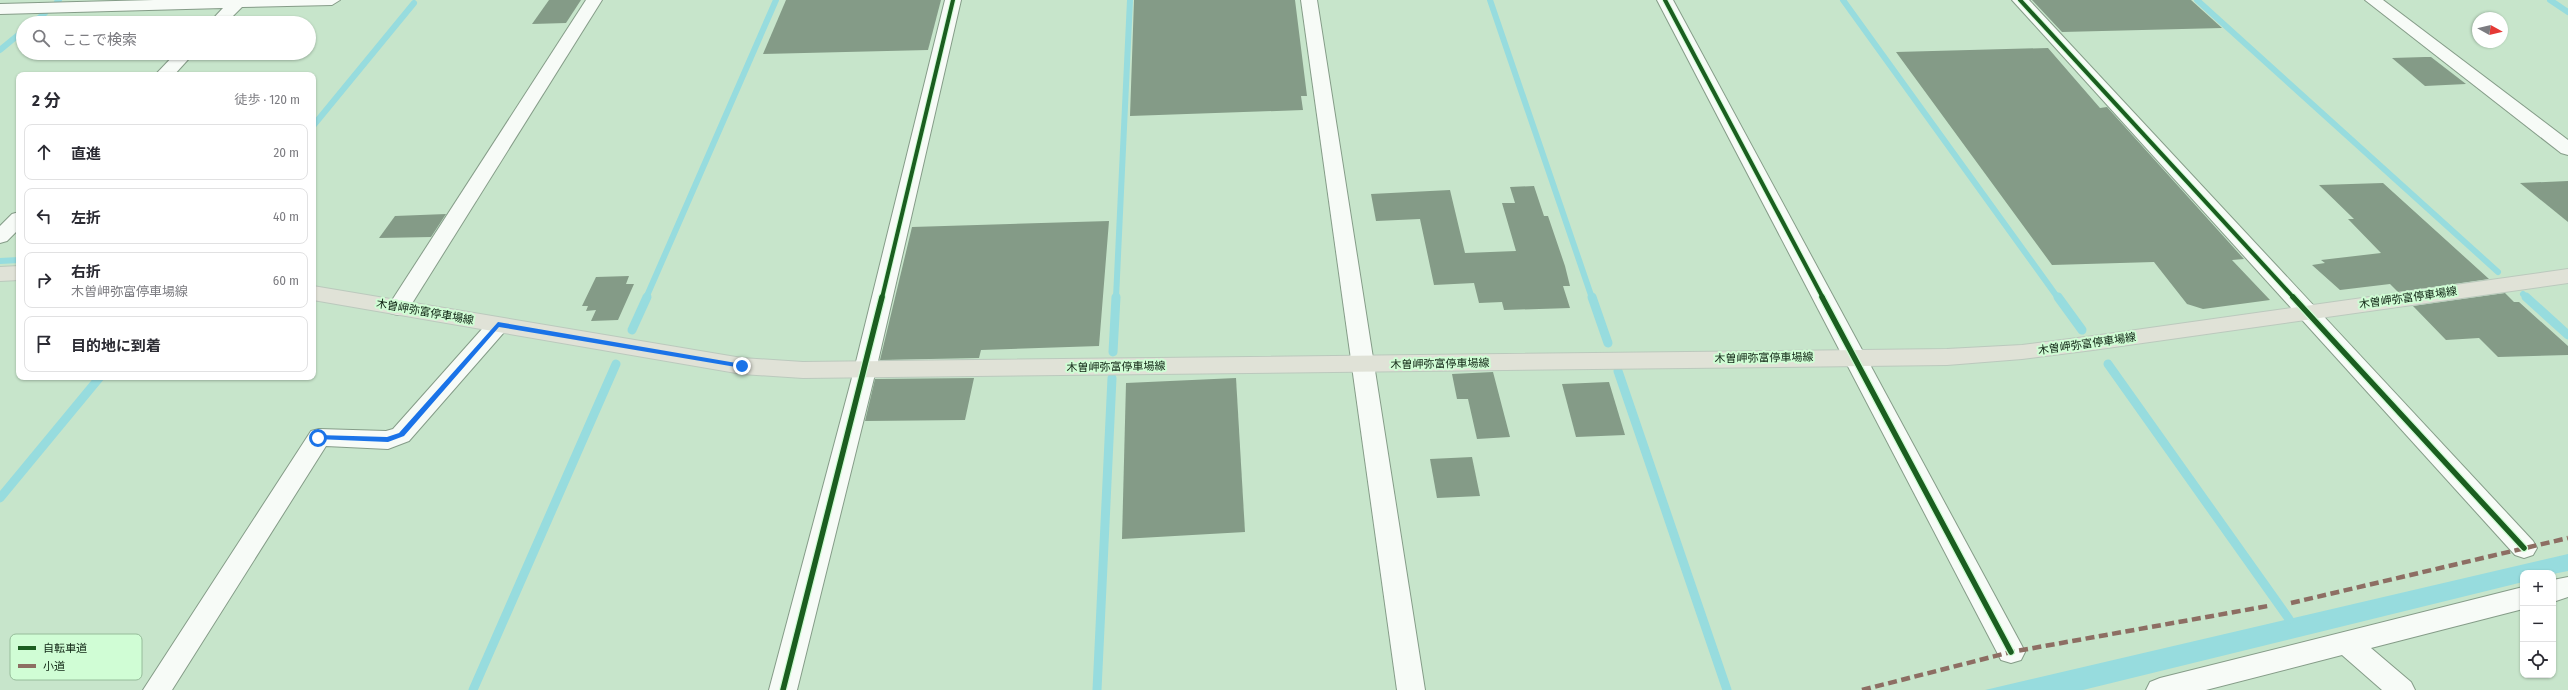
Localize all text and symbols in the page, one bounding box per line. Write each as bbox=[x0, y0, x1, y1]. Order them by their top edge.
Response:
north arrow bbox=[2472, 12, 2508, 48]
search box bbox=[16, 16, 316, 60]
icon: search bbox=[30, 27, 52, 49]
text: ここで検索 bbox=[62, 31, 137, 49]
text: 2 分 bbox=[32, 90, 60, 111]
text: 徒歩 · 120 m bbox=[235, 92, 300, 107]
icon: ahead bbox=[33, 141, 55, 163]
text: 直進 bbox=[71, 145, 101, 163]
text: 20 m bbox=[273, 145, 299, 160]
icon: left bbox=[33, 205, 55, 227]
text: 左折 bbox=[71, 209, 101, 227]
text: 40 m bbox=[273, 209, 299, 224]
text: 右折 bbox=[71, 263, 101, 281]
icon: right bbox=[33, 269, 55, 291]
text: 60 m bbox=[273, 273, 299, 288]
text: 木曽岬弥富停車場線 bbox=[71, 284, 188, 299]
street label: 木曽岬弥富停車場線 bbox=[2358, 285, 2458, 311]
street label: 木曽岬弥富停車場線 bbox=[375, 297, 475, 327]
street label: 木曽岬弥富停車場線 bbox=[2037, 331, 2137, 357]
icon: arrive bbox=[33, 333, 55, 355]
text: 目的地に到着 bbox=[71, 337, 161, 355]
street label: 木曽岬弥富停車場線 bbox=[1714, 351, 1814, 365]
route end bbox=[733, 357, 751, 375]
street label: 木曽岬弥富停車場線 bbox=[1390, 357, 1490, 371]
street label: 木曽岬弥富停車場線 bbox=[1066, 360, 1166, 374]
route start bbox=[309, 429, 327, 447]
map controls bbox=[2520, 570, 2556, 678]
button: + bbox=[2520, 570, 2556, 606]
button: − bbox=[2520, 606, 2556, 642]
legend bbox=[10, 634, 142, 680]
text: 自転車道 bbox=[43, 642, 87, 655]
button: locate bbox=[2520, 642, 2556, 678]
text: 小道 bbox=[43, 660, 65, 673]

